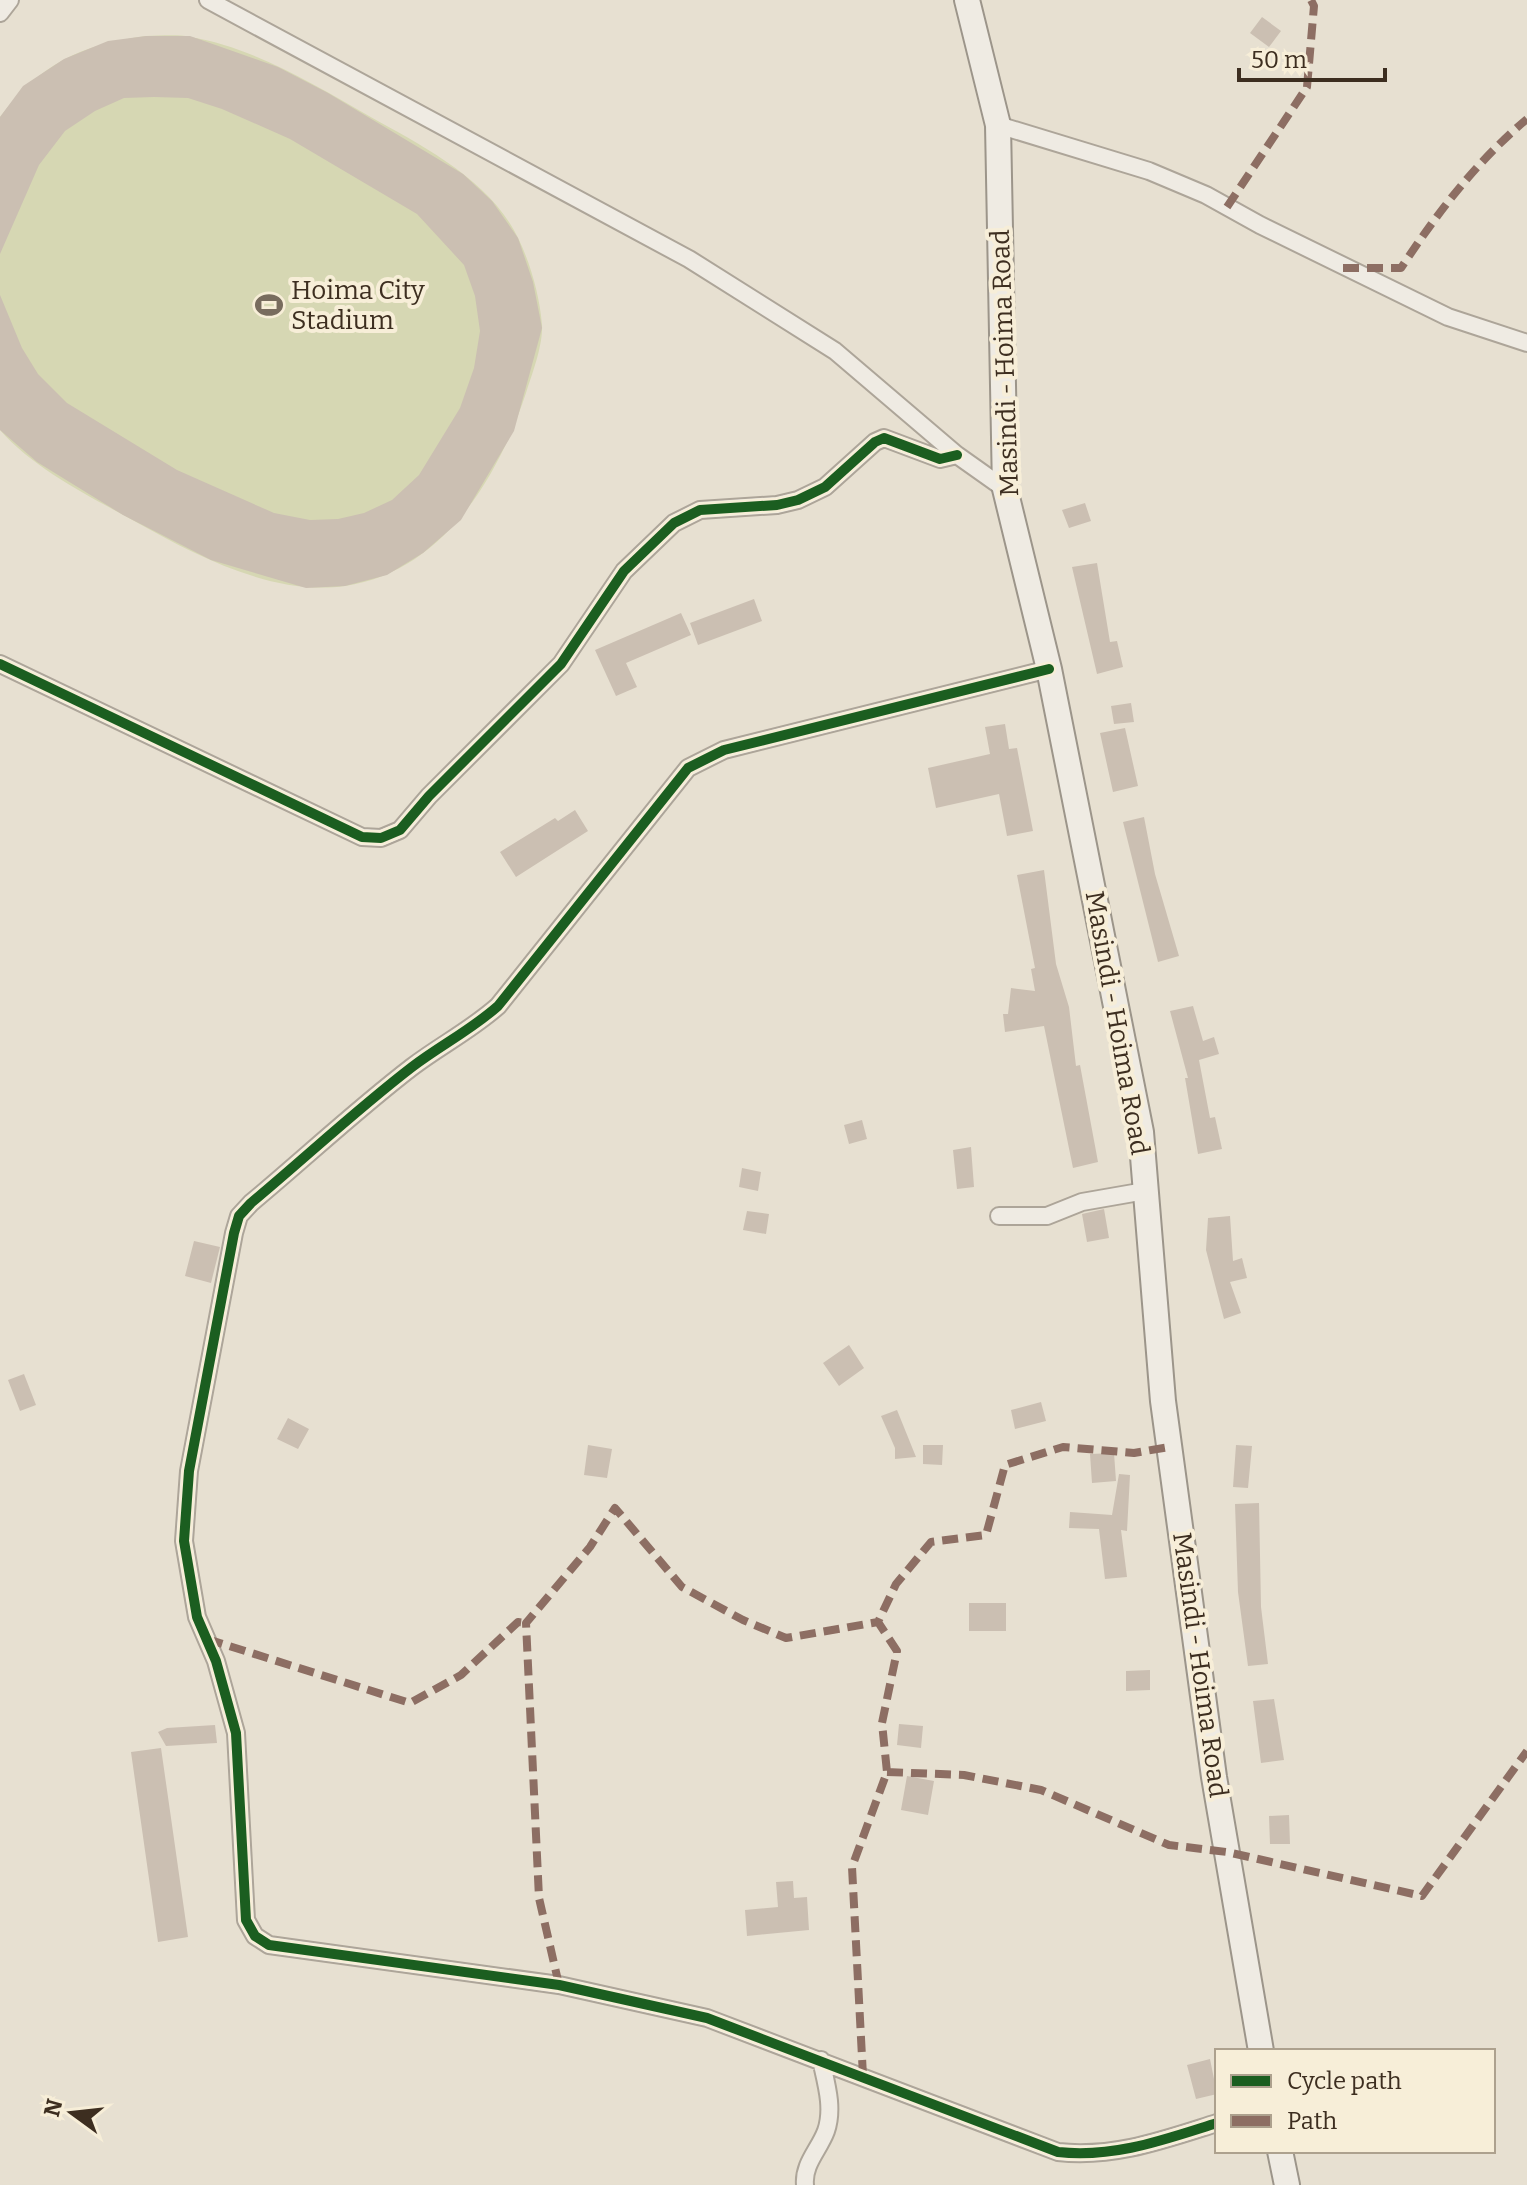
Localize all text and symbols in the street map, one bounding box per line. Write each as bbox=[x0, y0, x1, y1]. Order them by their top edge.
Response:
scale bar bbox=[1239, 32, 1385, 82]
text: 50 m bbox=[1251, 46, 1307, 74]
street label: Masindi - Hoima Road bbox=[985, 229, 1025, 497]
place label: Hoima City Stadium bbox=[291, 275, 425, 336]
sports icon: Hoima City Stadium bbox=[254, 290, 284, 320]
street label: Masindi - Hoima Road bbox=[1079, 889, 1155, 1157]
street label: Masindi - Hoima Road bbox=[1166, 1530, 1234, 1800]
legend bbox=[1215, 2049, 1495, 2153]
text: Cycle path bbox=[1287, 2067, 1402, 2095]
north arrow bbox=[32, 2073, 112, 2153]
text: N bbox=[38, 2096, 68, 2120]
text: Path bbox=[1287, 2107, 1337, 2135]

